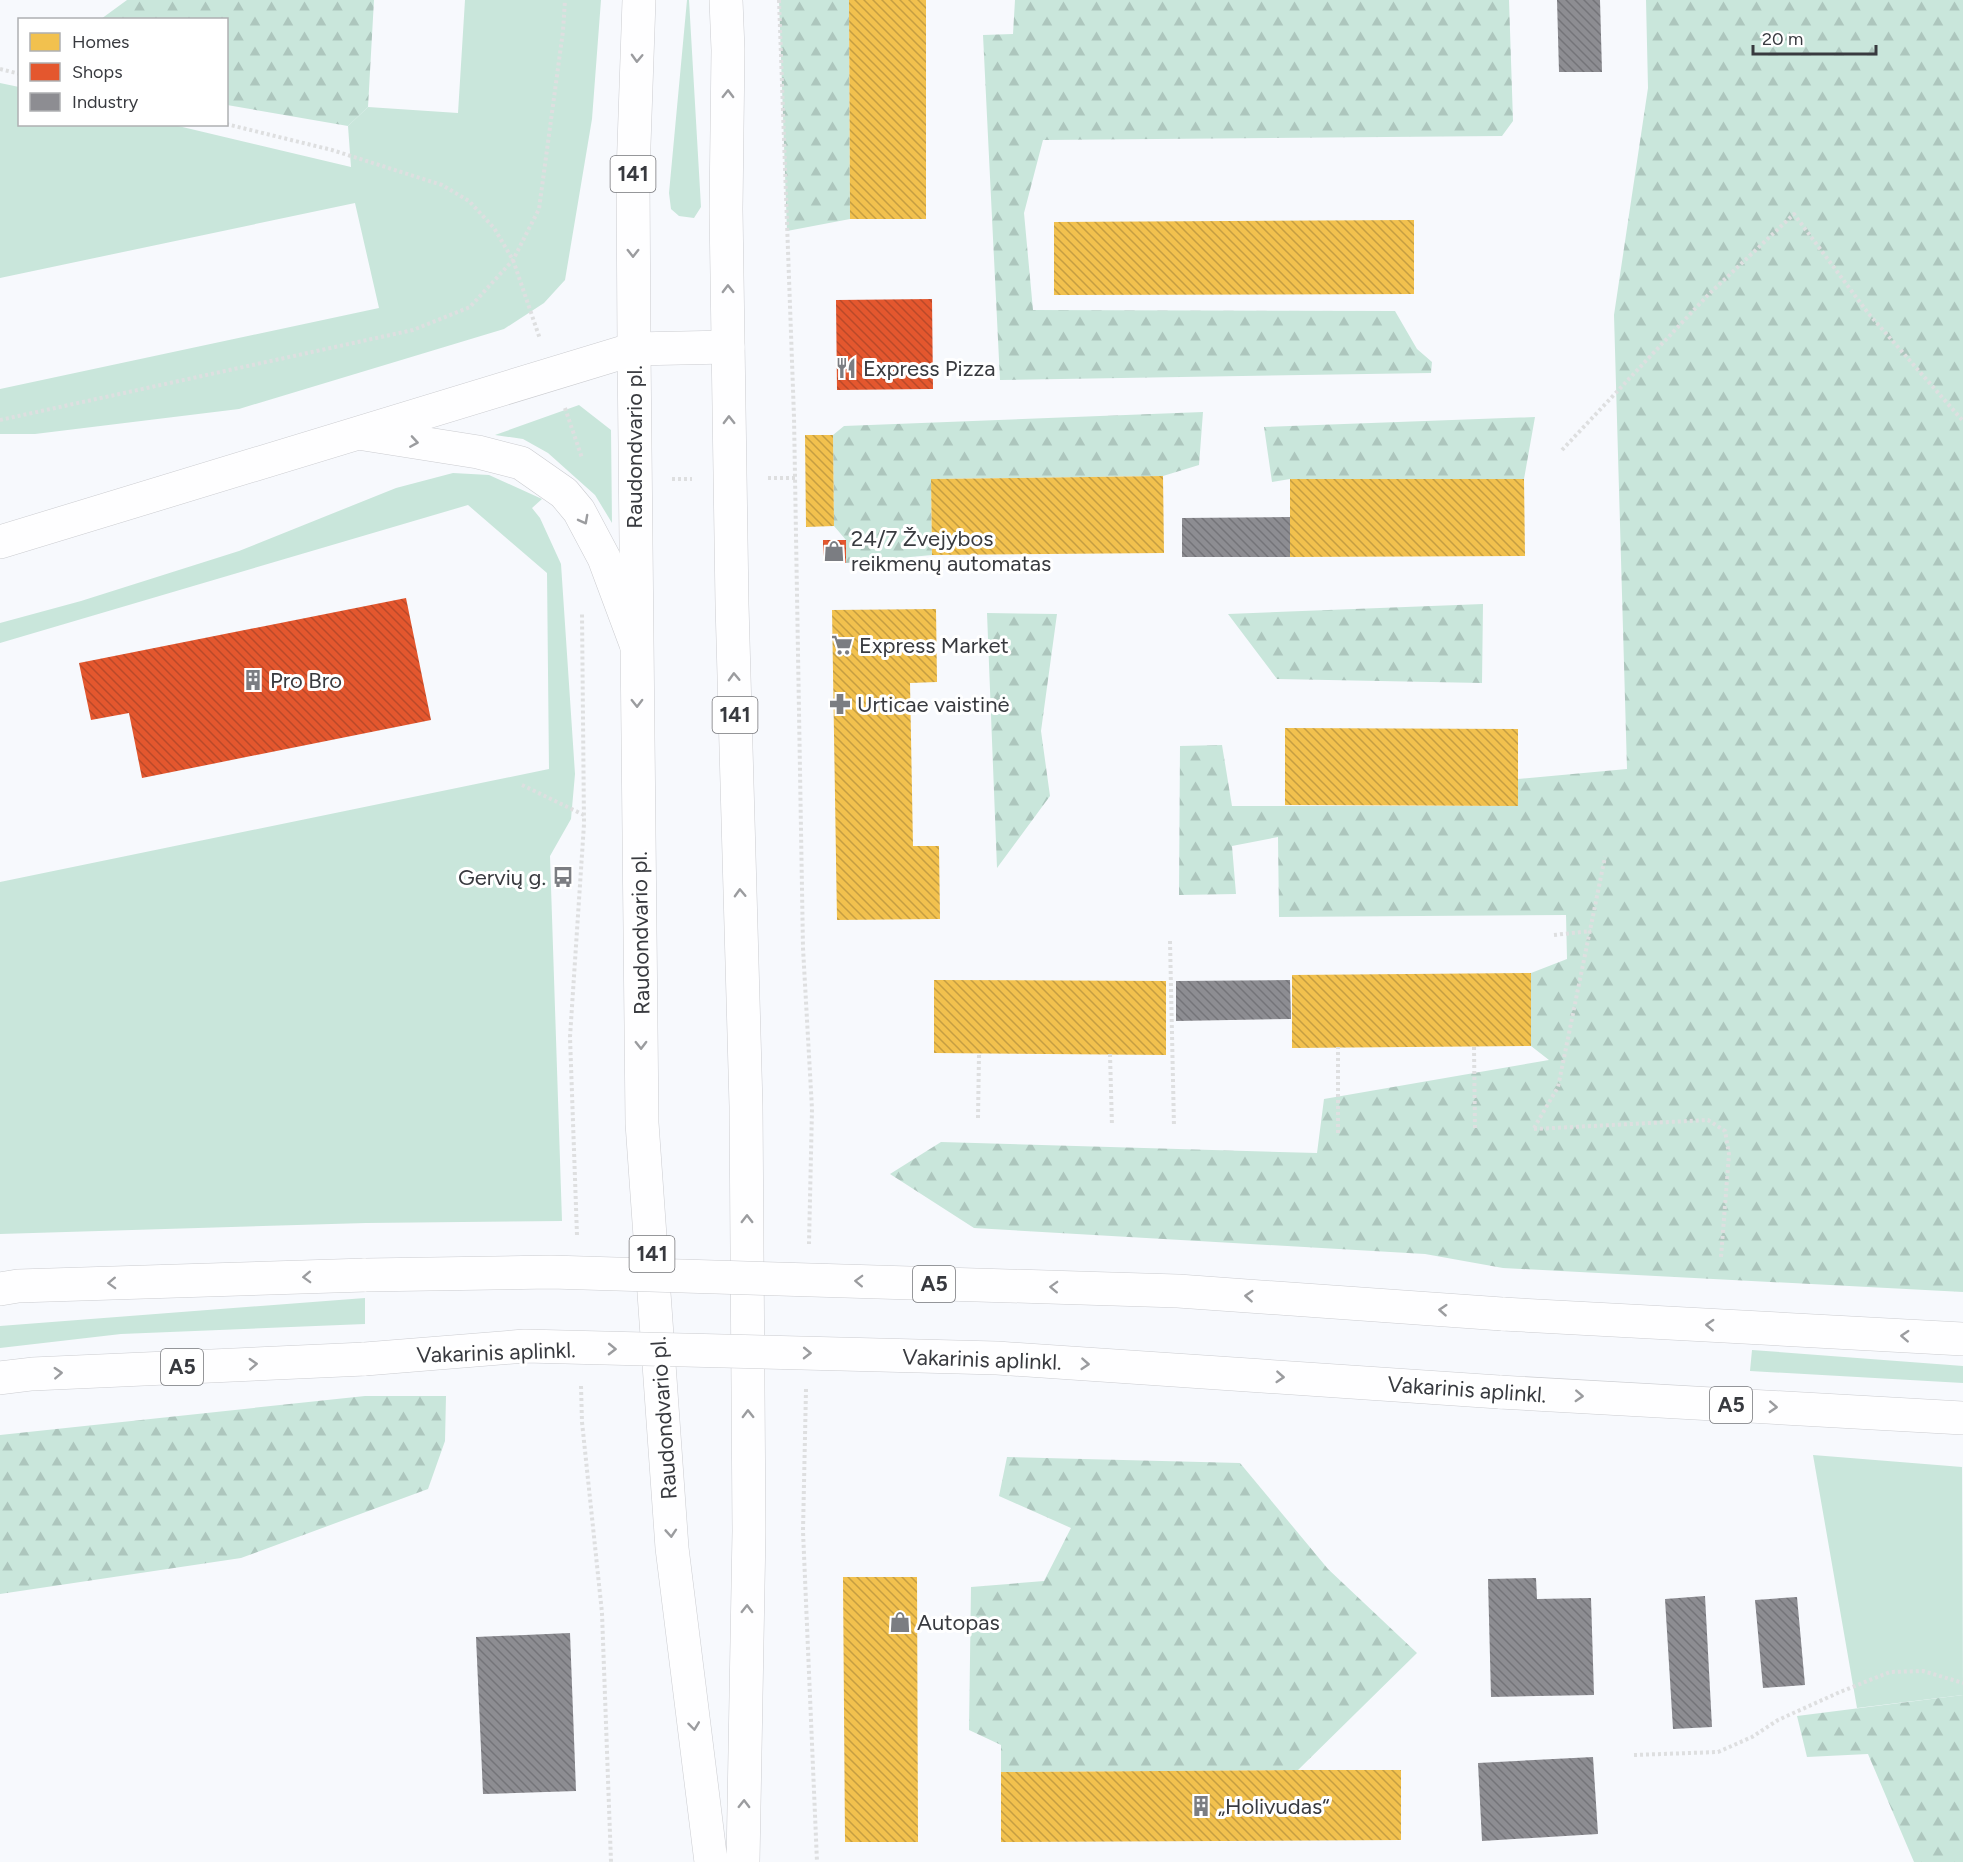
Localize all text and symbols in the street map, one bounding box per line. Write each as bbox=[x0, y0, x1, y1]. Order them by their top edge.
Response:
legend bbox=[18, 18, 228, 126]
scale bar bbox=[1753, 18, 1876, 56]
text: 20 m bbox=[1762, 28, 1803, 50]
text: Homes bbox=[72, 31, 130, 53]
one-way arrow bbox=[631, 54, 643, 63]
text: Shops bbox=[72, 61, 123, 83]
one-way arrow bbox=[722, 89, 734, 98]
text: Industry bbox=[72, 91, 139, 113]
road number: 141 bbox=[610, 156, 656, 192]
one-way arrow bbox=[627, 249, 639, 258]
one-way arrow bbox=[721, 284, 734, 293]
place label: Express Pizza bbox=[863, 355, 996, 382]
restaurant icon: Express Pizza bbox=[834, 356, 858, 380]
street label: Raudondvario pl. bbox=[621, 365, 648, 529]
one-way arrow bbox=[723, 416, 736, 425]
one-way arrow bbox=[410, 436, 419, 448]
one-way arrow bbox=[577, 514, 588, 525]
place label: 24/7 Žvejybos reikmenų automatas bbox=[851, 525, 1051, 577]
shop icon: 24/7 Žvejybos reikmenų automatas bbox=[822, 539, 846, 563]
place label: Express Market bbox=[859, 632, 1009, 659]
supermarket icon: Express Market bbox=[830, 633, 854, 657]
place label: Pro Bro bbox=[270, 667, 342, 694]
building icon: Pro Bro bbox=[241, 668, 265, 692]
one-way arrow bbox=[728, 673, 740, 682]
place label: Urticae vaistinė bbox=[857, 691, 1009, 718]
pharmacy icon: Urticae vaistinė bbox=[828, 692, 852, 716]
road number: 141 bbox=[712, 697, 758, 733]
one-way arrow bbox=[631, 698, 643, 707]
street label: Raudondvario pl. bbox=[626, 851, 655, 1015]
place label: Gervių g. bbox=[458, 864, 546, 891]
bus stop icon: Gervių g. bbox=[551, 865, 575, 889]
one-way arrow bbox=[733, 889, 746, 898]
one-way arrow bbox=[635, 1040, 648, 1049]
one-way arrow bbox=[741, 1214, 753, 1223]
road number: 141 bbox=[630, 1236, 674, 1272]
road number: A5 bbox=[913, 1266, 955, 1302]
one-way arrow bbox=[303, 1270, 312, 1283]
one-way arrow bbox=[855, 1275, 864, 1288]
one-way arrow bbox=[108, 1277, 117, 1289]
one-way arrow bbox=[1049, 1281, 1058, 1294]
one-way arrow bbox=[1244, 1290, 1253, 1303]
one-way arrow bbox=[1439, 1304, 1448, 1317]
one-way arrow bbox=[1705, 1319, 1714, 1332]
one-way arrow bbox=[1900, 1329, 1909, 1342]
street label: Raudondvario pl. bbox=[644, 1335, 683, 1501]
street label: Vakarinis aplinkl. bbox=[416, 1336, 576, 1369]
one-way arrow bbox=[607, 1342, 616, 1355]
street label: Vakarinis aplinkl. bbox=[902, 1343, 1062, 1376]
one-way arrow bbox=[802, 1347, 811, 1360]
road number: A5 bbox=[161, 1349, 203, 1385]
one-way arrow bbox=[249, 1357, 258, 1370]
one-way arrow bbox=[1081, 1357, 1090, 1370]
one-way arrow bbox=[54, 1367, 63, 1380]
one-way arrow bbox=[1275, 1370, 1284, 1383]
street label: Vakarinis aplinkl. bbox=[1387, 1370, 1547, 1409]
road number: A5 bbox=[1710, 1387, 1752, 1423]
one-way arrow bbox=[1574, 1390, 1583, 1403]
one-way arrow bbox=[1769, 1401, 1778, 1414]
one-way arrow bbox=[741, 1409, 754, 1418]
one-way arrow bbox=[664, 1528, 677, 1537]
one-way arrow bbox=[741, 1604, 754, 1613]
place label: Autopas bbox=[917, 1609, 1000, 1636]
shop icon: Autopas bbox=[888, 1610, 912, 1634]
one-way arrow bbox=[687, 1722, 700, 1731]
place label: „Holivudas“ bbox=[1218, 1793, 1329, 1820]
building icon: „Holivudas“ bbox=[1189, 1794, 1213, 1818]
one-way arrow bbox=[737, 1799, 750, 1808]

